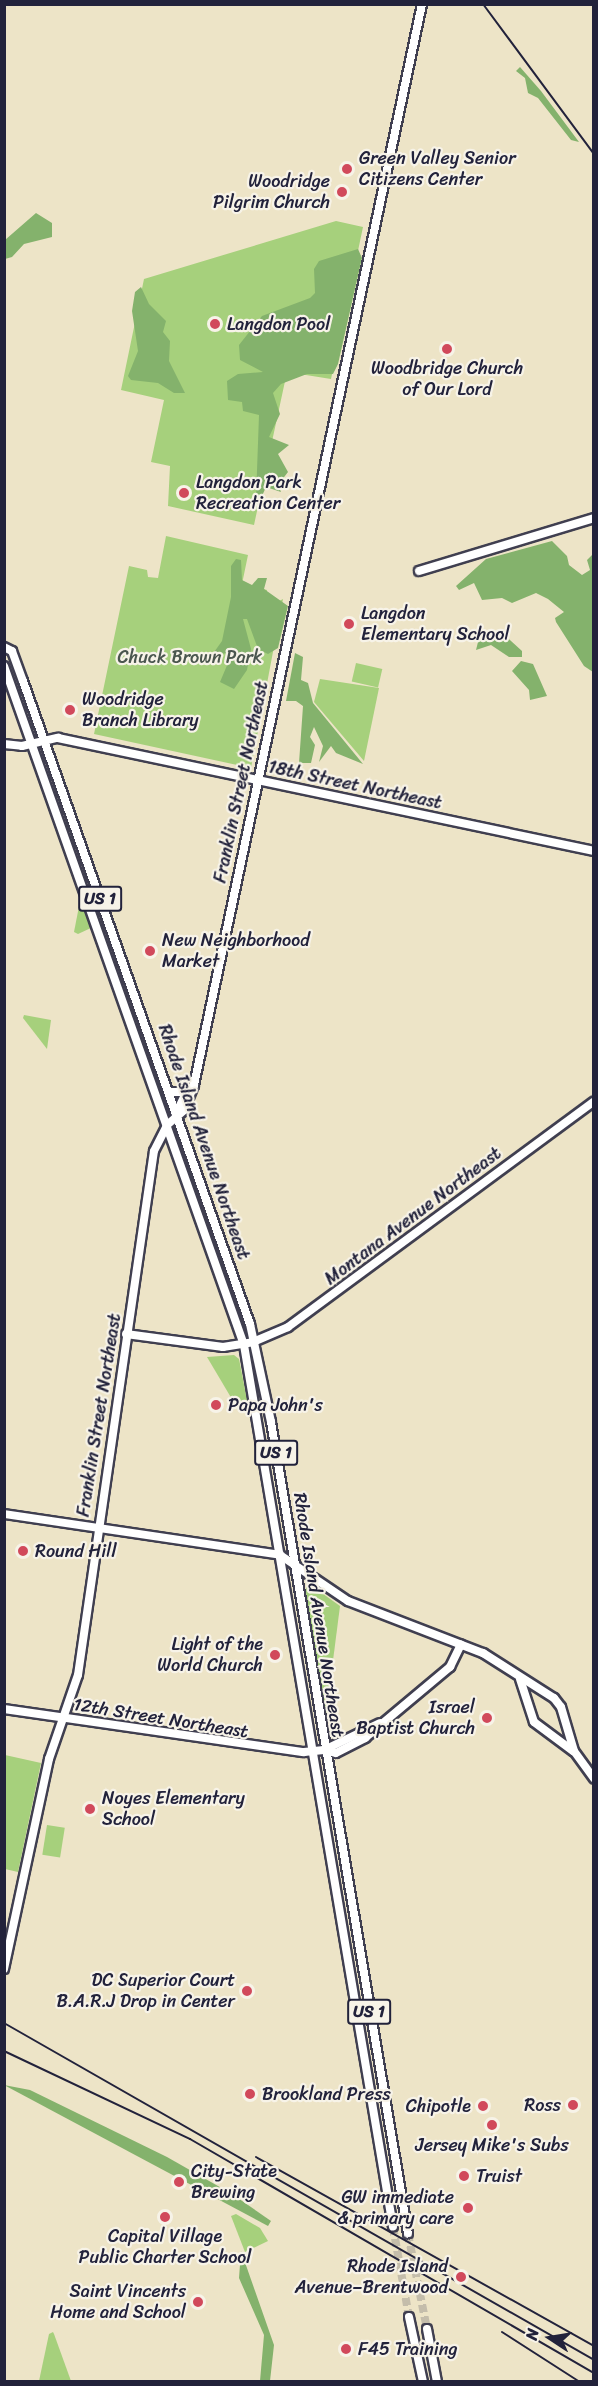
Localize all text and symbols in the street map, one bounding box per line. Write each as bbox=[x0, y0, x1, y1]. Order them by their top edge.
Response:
place label: Green Valley Senior Citizens Center bbox=[359, 148, 514, 190]
marker: Green Valley Senior Citizens Center bbox=[340, 162, 354, 176]
place label: Woodridge Pilgrim Church bbox=[213, 171, 330, 213]
marker: Woodridge Pilgrim Church bbox=[335, 185, 349, 199]
place label: Langdon Pool bbox=[227, 313, 330, 335]
marker: Langdon Pool bbox=[208, 317, 222, 331]
marker: Woodbridge Church of Our Lord bbox=[440, 342, 454, 356]
place label: Woodbridge Church of Our Lord bbox=[371, 358, 523, 400]
place label: Langdon Park Recreation Center bbox=[196, 472, 341, 514]
marker: Langdon Park Recreation Center bbox=[177, 486, 191, 500]
place label: Langdon Elementary School bbox=[361, 603, 510, 646]
marker: Langdon Elementary School bbox=[342, 617, 356, 631]
park label: Chuck Brown Park bbox=[117, 646, 263, 668]
street label: Franklin Street Northeast bbox=[209, 678, 273, 886]
place label: Woodridge Branch Library bbox=[82, 689, 199, 732]
marker: Woodridge Branch Library bbox=[63, 703, 77, 717]
street label: 18th Street Northeast bbox=[266, 756, 444, 814]
road number: US 1 bbox=[78, 886, 122, 912]
place label: New Neighborhood Market bbox=[162, 930, 309, 972]
marker: New Neighborhood Market bbox=[143, 944, 157, 958]
street label: Rhode Island Avenue Northeast bbox=[153, 1021, 255, 1263]
street label: Montana Avenue Northeast bbox=[320, 1142, 506, 1290]
street label: Franklin Street Northeast bbox=[72, 1311, 126, 1519]
place label: Papa John's bbox=[228, 1394, 322, 1416]
marker: Papa John's bbox=[209, 1398, 223, 1412]
road number: US 1 bbox=[254, 1440, 298, 1466]
street label: Rhode Island Avenue Northeast bbox=[289, 1490, 349, 1740]
place label: Round Hill bbox=[35, 1540, 117, 1562]
marker: Round Hill bbox=[16, 1544, 30, 1558]
place label: Light of the World Church bbox=[157, 1634, 263, 1676]
marker: Light of the World Church bbox=[268, 1648, 282, 1662]
street label: 12th Street Northeast bbox=[72, 1693, 250, 1743]
place label: Israel Baptist Church bbox=[356, 1697, 475, 1740]
marker: Israel Baptist Church bbox=[480, 1711, 494, 1725]
place label: Noyes Elementary School bbox=[102, 1788, 246, 1830]
marker: Noyes Elementary School bbox=[83, 1802, 97, 1816]
place label: DC Superior Court B.A.R.J Drop in Center bbox=[56, 1970, 235, 2012]
marker: DC Superior Court B.A.R.J Drop in Center bbox=[240, 1984, 254, 1998]
road number: US 1 bbox=[346, 1999, 392, 2025]
place label: Brookland Press bbox=[262, 2083, 390, 2105]
marker: Brookland Press bbox=[243, 2087, 257, 2101]
place label: Ross bbox=[524, 2094, 561, 2116]
place label: Chipotle bbox=[406, 2095, 471, 2117]
marker: Ross bbox=[566, 2098, 580, 2112]
marker: Chipotle bbox=[476, 2099, 490, 2113]
marker: Jersey Mike's Subs bbox=[485, 2118, 499, 2132]
place label: Jersey Mike's Subs bbox=[415, 2134, 569, 2156]
place label: City-State Brewing bbox=[191, 2161, 277, 2204]
place label: Truist bbox=[476, 2165, 522, 2187]
marker: Truist bbox=[457, 2169, 471, 2183]
marker: City-State Brewing bbox=[172, 2175, 186, 2189]
place label: GW immediate & primary care bbox=[337, 2187, 454, 2230]
marker: GW immediate & primary care bbox=[459, 2199, 477, 2217]
marker: Capital Village Public Charter School bbox=[158, 2210, 172, 2224]
place label: Capital Village Public Charter School bbox=[79, 2226, 251, 2268]
place label: Rhode Island Avenue–Brentwood bbox=[295, 2256, 448, 2298]
marker: Rhode Island Avenue–Brentwood bbox=[452, 2268, 470, 2286]
place label: Saint Vincents Home and School bbox=[50, 2281, 186, 2324]
marker: Saint Vincents Home and School bbox=[191, 2295, 205, 2309]
north arrow bbox=[520, 2308, 580, 2368]
text: N bbox=[517, 2326, 547, 2343]
place label: F45 Training bbox=[358, 2338, 458, 2360]
marker: F45 Training bbox=[339, 2342, 353, 2356]

